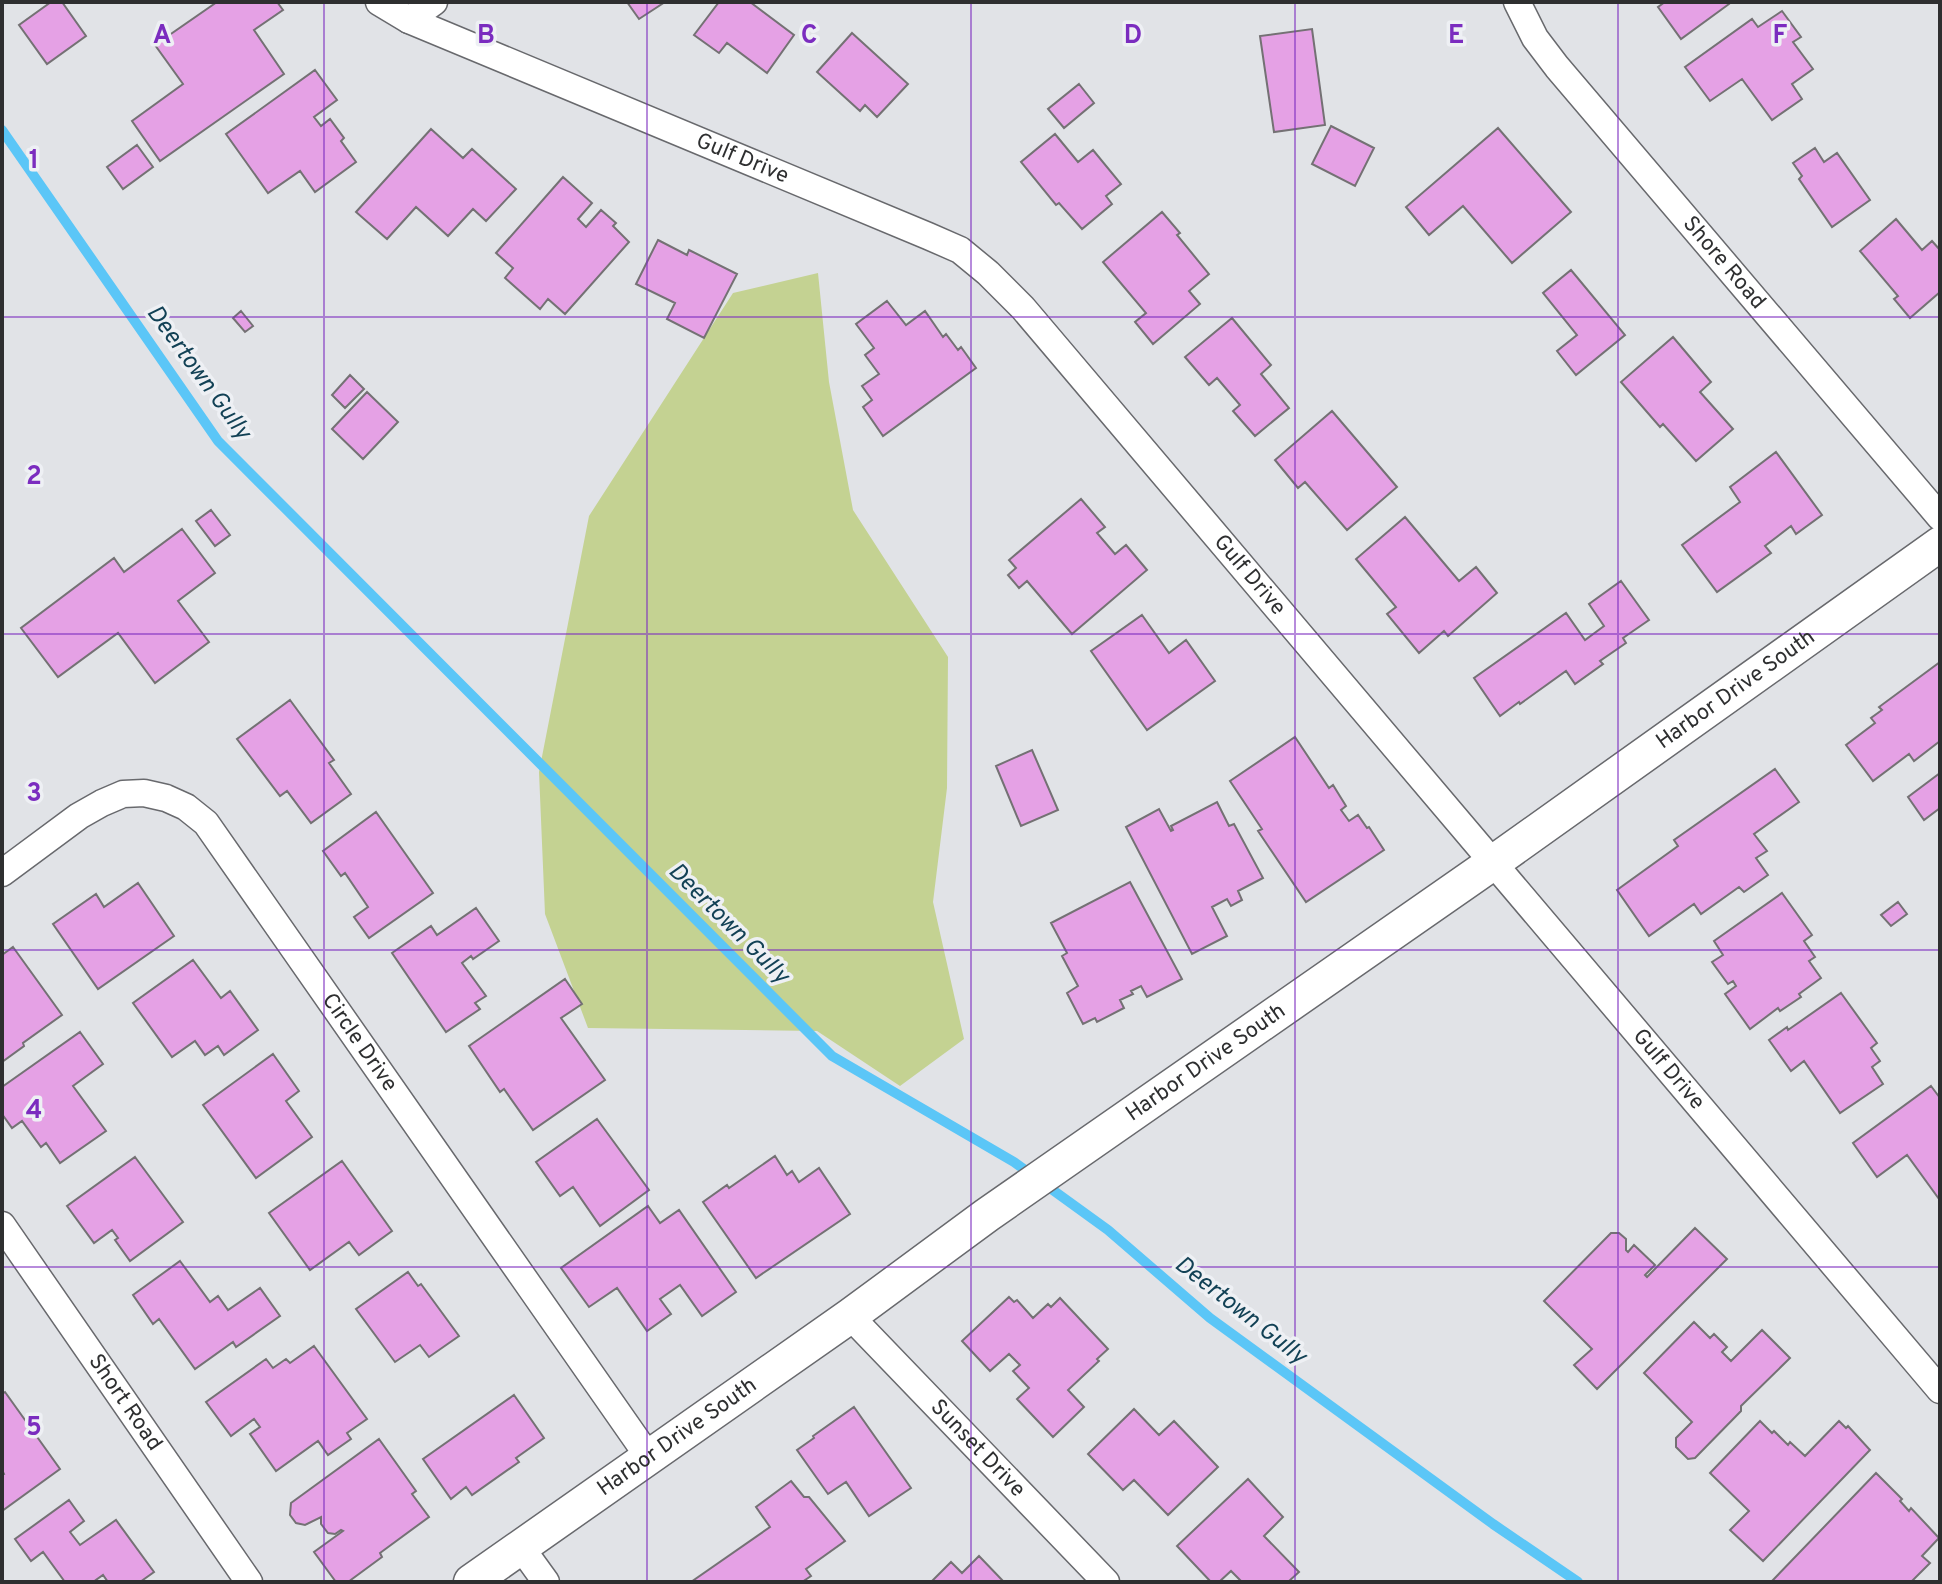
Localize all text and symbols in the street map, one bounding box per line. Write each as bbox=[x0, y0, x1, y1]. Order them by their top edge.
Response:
text: A bbox=[153, 20, 171, 53]
text: B bbox=[477, 20, 495, 53]
text: C bbox=[801, 20, 817, 53]
text: D bbox=[1124, 20, 1142, 53]
text: E bbox=[1448, 20, 1464, 53]
text: F bbox=[1773, 20, 1788, 53]
street label: Gulf Drive bbox=[692, 127, 793, 190]
text: 1 bbox=[29, 145, 39, 178]
street label: Shore Road bbox=[1677, 211, 1771, 315]
water label: Deertown Gully bbox=[139, 300, 258, 448]
text: 2 bbox=[26, 461, 42, 494]
street label: Gulf Drive bbox=[1207, 529, 1291, 621]
street label: Harbor Drive South bbox=[1651, 624, 1820, 755]
text: 3 bbox=[26, 778, 42, 811]
water label: Deertown Gully bbox=[661, 857, 796, 992]
street label: Circle Drive bbox=[316, 988, 403, 1097]
street label: Harbor Drive South bbox=[1121, 998, 1291, 1128]
street label: Gulf Drive bbox=[1626, 1023, 1710, 1116]
text: 4 bbox=[26, 1095, 42, 1128]
water label: Deertown Gully bbox=[1168, 1250, 1313, 1373]
street label: Short Road bbox=[82, 1349, 168, 1456]
street label: Harbor Drive South bbox=[592, 1372, 762, 1502]
street label: Sunset Drive bbox=[924, 1394, 1031, 1503]
text: 5 bbox=[26, 1412, 42, 1445]

